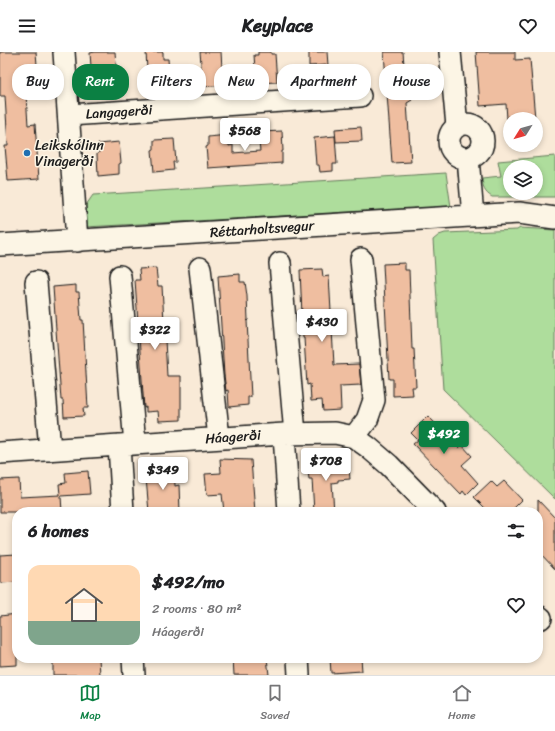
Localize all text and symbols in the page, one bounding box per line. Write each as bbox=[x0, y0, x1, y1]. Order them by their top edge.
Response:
text: Keyplace bbox=[242, 10, 313, 42]
icon: menu bbox=[16, 15, 38, 37]
icon: heart bbox=[517, 15, 539, 37]
chip: Buy bbox=[12, 64, 64, 100]
chip: Rent bbox=[72, 64, 129, 100]
chip: Filters bbox=[137, 64, 206, 100]
chip: New bbox=[214, 64, 269, 100]
chip: Apartment bbox=[277, 64, 371, 100]
chip: House bbox=[379, 64, 444, 100]
street label: Langagerði bbox=[85, 97, 154, 127]
north arrow bbox=[503, 112, 543, 152]
map controls bbox=[503, 112, 543, 200]
pin: $568 bbox=[221, 118, 269, 152]
text: $568 bbox=[229, 119, 261, 142]
place label: Leikskólinn Vinagerði bbox=[35, 133, 104, 174]
marker: Leikskólinn Vinagerði bbox=[22, 148, 32, 158]
button: layers bbox=[503, 160, 543, 200]
street label: Réttarholtsvegur bbox=[209, 213, 316, 245]
pin: $430 bbox=[298, 309, 346, 343]
text: $430 bbox=[306, 310, 338, 333]
pin: $322 bbox=[131, 317, 179, 351]
text: $322 bbox=[140, 318, 170, 341]
pin: $492 bbox=[420, 421, 468, 455]
text: $492 bbox=[428, 422, 460, 445]
street label: Háagerði bbox=[204, 423, 263, 451]
pin: $708 bbox=[302, 448, 350, 482]
text: $708 bbox=[310, 449, 342, 472]
pin: $349 bbox=[139, 457, 187, 491]
text: $349 bbox=[147, 458, 179, 481]
text: 6 homes bbox=[28, 516, 88, 546]
icon: filters bbox=[505, 520, 527, 542]
text: $492/mo bbox=[152, 567, 224, 597]
icon: home bbox=[60, 581, 108, 629]
icon: heart bbox=[505, 594, 527, 616]
text: 2 rooms · 80 m² bbox=[152, 597, 242, 620]
text: Háagerði bbox=[152, 620, 204, 643]
tab: Map bbox=[79, 682, 101, 725]
tab: Saved bbox=[260, 682, 289, 725]
tab: Home bbox=[448, 682, 476, 725]

